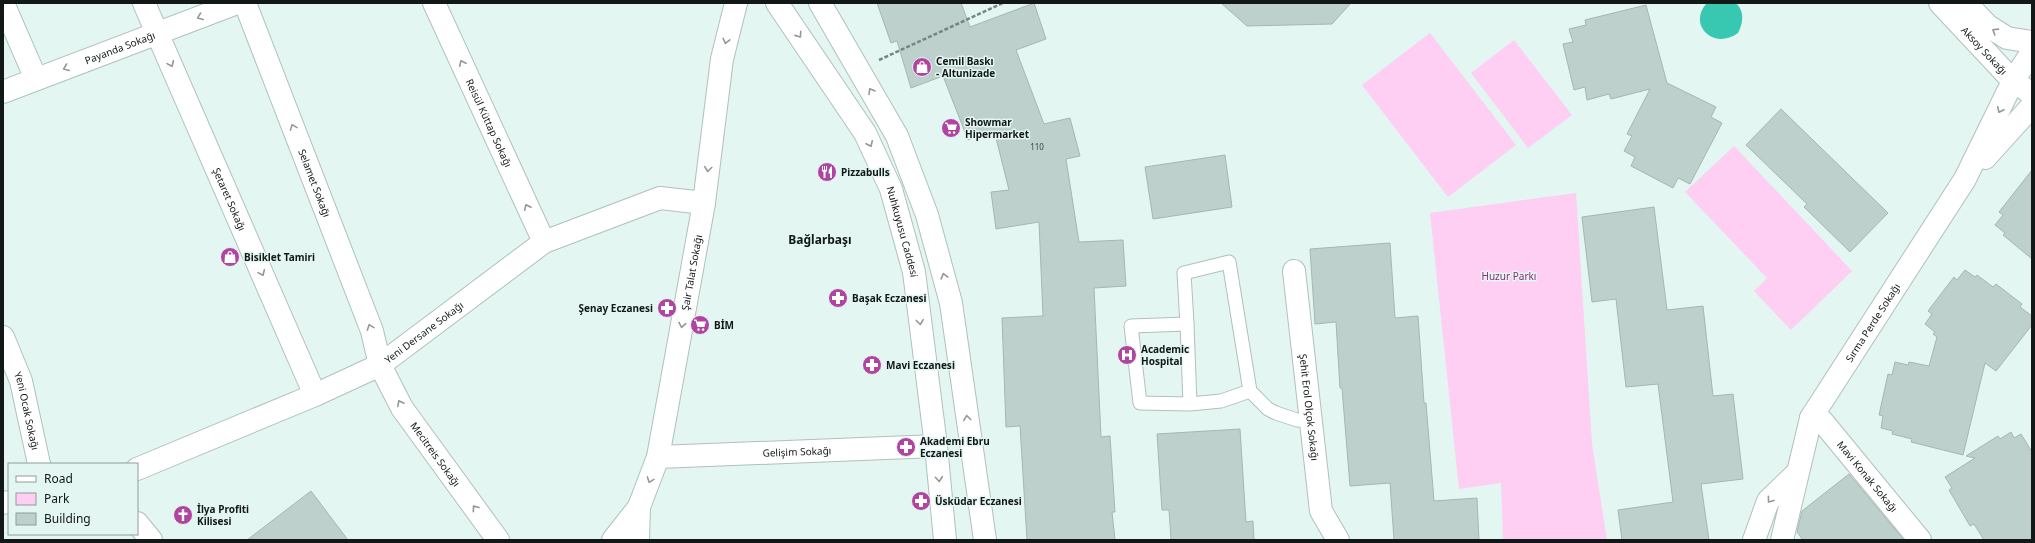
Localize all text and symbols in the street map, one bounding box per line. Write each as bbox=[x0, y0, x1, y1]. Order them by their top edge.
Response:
one-way arrow bbox=[197, 12, 204, 20]
street label: Aksoy Sokağı bbox=[1958, 23, 2011, 78]
street label: Payanda Sokağı bbox=[83, 28, 157, 67]
one-way arrow bbox=[1992, 28, 1999, 36]
one-way arrow bbox=[794, 31, 802, 38]
one-way arrow bbox=[723, 38, 731, 44]
place label: Cemil Baskı - Altunizade bbox=[936, 54, 995, 80]
shop icon: Cemil Baskı - Altunizade bbox=[911, 56, 933, 78]
one-way arrow bbox=[166, 60, 174, 68]
one-way arrow bbox=[459, 60, 467, 67]
one-way arrow bbox=[62, 63, 69, 71]
street label: Reisül Küttap Sokağı bbox=[463, 76, 516, 169]
one-way arrow bbox=[868, 88, 875, 95]
one-way arrow bbox=[1997, 106, 2005, 114]
place label: Showmar Hipermarket bbox=[965, 115, 1030, 141]
supermarket icon: Showmar Hipermarket bbox=[940, 117, 962, 139]
one-way arrow bbox=[290, 124, 298, 131]
one-way arrow bbox=[866, 140, 874, 147]
house number: 110 bbox=[1030, 141, 1044, 152]
street label: Selamet Sokağı bbox=[295, 147, 334, 219]
restaurant icon: Pizzabulls bbox=[816, 161, 838, 183]
street label: Şetaret Sokağı bbox=[210, 165, 249, 233]
place label: Pizzabulls bbox=[841, 165, 890, 179]
one-way arrow bbox=[704, 166, 713, 172]
street label: Nuhkuyusu Caddesi bbox=[884, 185, 922, 278]
one-way arrow bbox=[524, 203, 532, 210]
district label: Bağlarbaşı bbox=[788, 231, 852, 248]
street label: Şair Talat Sokağı bbox=[678, 234, 705, 311]
shop icon: Bisiklet Tamiri bbox=[219, 246, 241, 268]
place label: Bisiklet Tamiri bbox=[244, 250, 315, 264]
one-way arrow bbox=[257, 269, 265, 277]
park label: Huzur Parkı bbox=[1482, 269, 1536, 283]
one-way arrow bbox=[940, 273, 949, 280]
street label: Sırma Perde Sokağı bbox=[1842, 280, 1903, 365]
pharmacy icon: Başak Eczanesi bbox=[827, 287, 849, 309]
place label: Başak Eczanesi bbox=[852, 291, 927, 305]
pharmacy icon: Şenay Eczanesi bbox=[656, 297, 678, 319]
street label: Yeni Dersane Sokağı bbox=[381, 298, 466, 366]
place label: Şenay Eczanesi bbox=[579, 301, 653, 315]
supermarket icon: BİM bbox=[689, 314, 711, 336]
place label: BİM bbox=[714, 318, 734, 332]
one-way arrow bbox=[915, 319, 924, 325]
one-way arrow bbox=[678, 322, 686, 328]
one-way arrow bbox=[367, 324, 375, 331]
place label: Academic Hospital bbox=[1141, 342, 1189, 368]
hospital icon: Academic Hospital bbox=[1116, 344, 1138, 366]
street label: Şehit Erol Olçok Sokağı bbox=[1296, 353, 1322, 461]
pharmacy icon: Mavi Eczanesi bbox=[861, 354, 883, 376]
place label: Mavi Eczanesi bbox=[886, 358, 955, 372]
street label: Yeni Ocak Sokağı bbox=[11, 370, 43, 451]
one-way arrow bbox=[397, 400, 404, 407]
one-way arrow bbox=[963, 415, 972, 421]
street label: Mecitreis Sokağı bbox=[407, 419, 464, 489]
place label: Akademi Ebru Eczanesi bbox=[920, 434, 990, 460]
pharmacy icon: Akademi Ebru Eczanesi bbox=[895, 436, 917, 458]
street label: Mavi Konak Sokağı bbox=[1834, 438, 1901, 515]
street label: Gelişim Sokağı bbox=[762, 443, 832, 460]
legend bbox=[8, 463, 138, 535]
text: Road bbox=[44, 470, 73, 487]
one-way arrow bbox=[646, 476, 654, 483]
one-way arrow bbox=[935, 476, 944, 482]
text: Park bbox=[44, 490, 70, 507]
pharmacy icon: Üsküdar Eczanesi bbox=[910, 490, 932, 512]
place label: Üsküdar Eczanesi bbox=[935, 494, 1022, 508]
one-way arrow bbox=[1768, 496, 1775, 503]
place label: İlya Profiti Kilisesi bbox=[197, 502, 249, 528]
church icon: İlya Profiti Kilisesi bbox=[172, 504, 194, 526]
one-way arrow bbox=[473, 506, 480, 513]
text: Building bbox=[44, 510, 91, 527]

